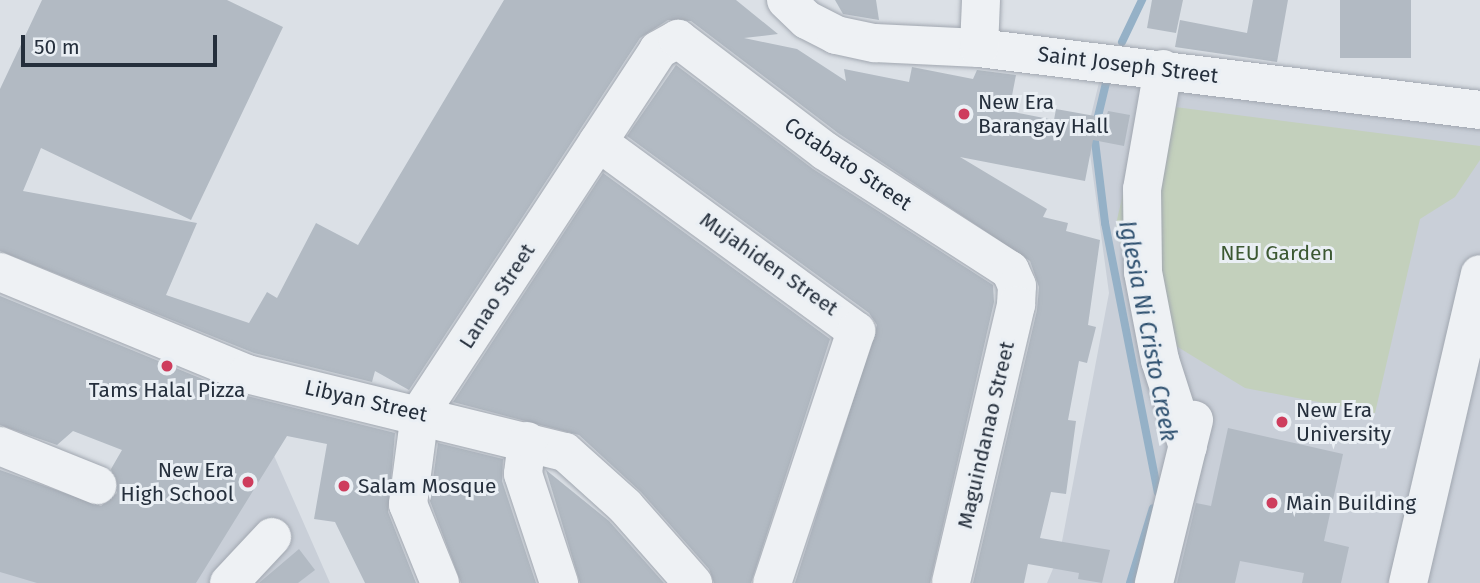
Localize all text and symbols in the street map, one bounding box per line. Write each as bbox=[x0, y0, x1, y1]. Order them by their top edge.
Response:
scale bar bbox=[24, 21, 220, 65]
text: 50 m bbox=[34, 34, 80, 60]
street label: Saint Joseph Street bbox=[1036, 41, 1220, 89]
place label: New Era Barangay Hall bbox=[978, 89, 1109, 139]
marker: New Era Barangay Hall bbox=[956, 106, 972, 122]
street label: Cotabato Street bbox=[780, 112, 916, 216]
street label: Mujahiden Street bbox=[695, 207, 843, 321]
water label: Iglesia Ni Cristo Creek bbox=[1113, 218, 1183, 444]
street label: Lanao Street bbox=[454, 239, 540, 353]
park label: NEU Garden bbox=[1220, 240, 1334, 266]
street label: Maguindanao Street bbox=[952, 339, 1020, 531]
marker: Tams Halal Pizza bbox=[159, 358, 175, 374]
street label: Libyan Street bbox=[302, 375, 430, 427]
place label: Tams Halal Pizza bbox=[89, 377, 245, 403]
place label: New Era University bbox=[1296, 397, 1391, 447]
marker: New Era University bbox=[1274, 414, 1290, 430]
place label: New Era High School bbox=[121, 457, 234, 507]
place label: Salam Mosque bbox=[358, 473, 496, 499]
marker: New Era High School bbox=[240, 474, 256, 490]
marker: Salam Mosque bbox=[336, 478, 352, 494]
place label: Main Building bbox=[1286, 490, 1416, 516]
marker: Main Building bbox=[1264, 495, 1280, 511]

